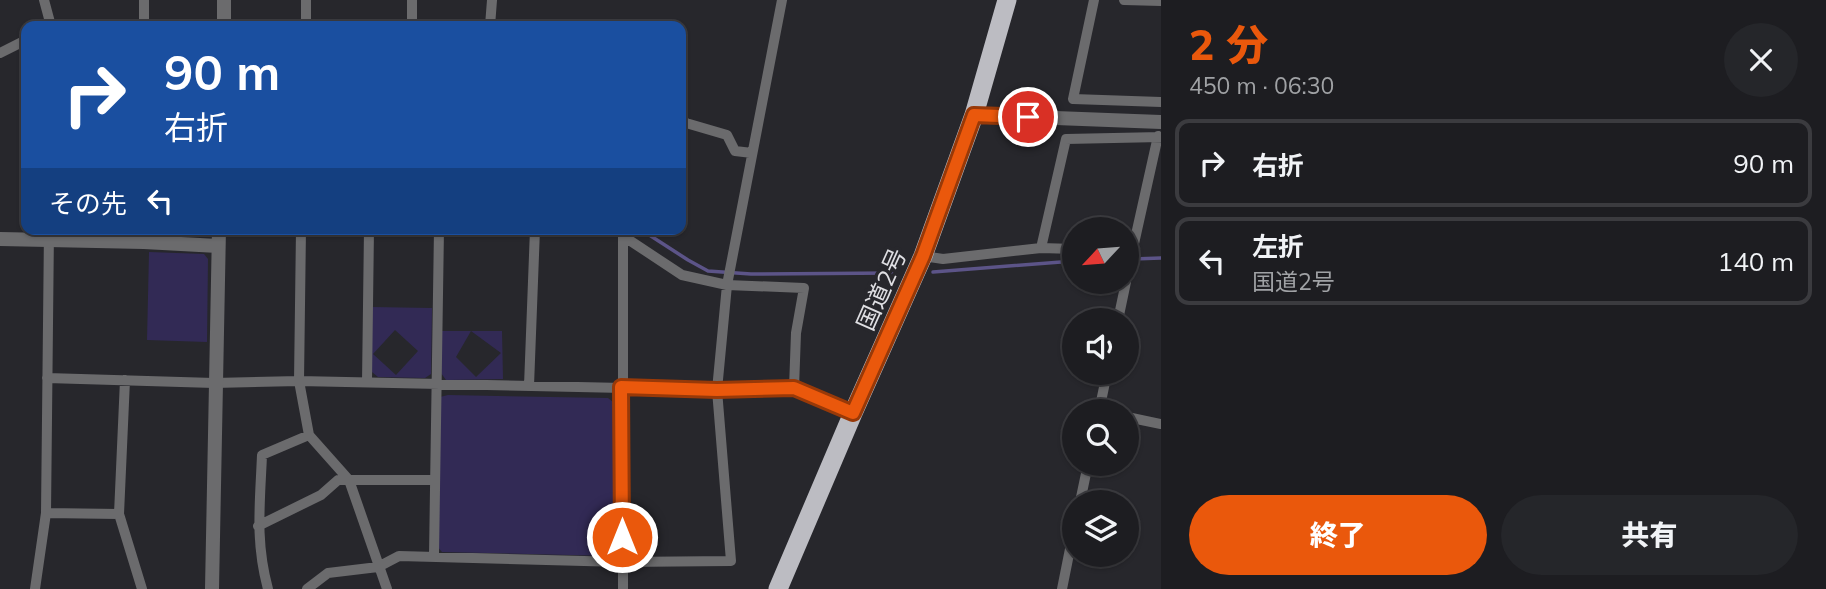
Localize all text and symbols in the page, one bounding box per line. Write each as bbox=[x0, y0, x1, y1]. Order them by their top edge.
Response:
text: 2 分 bbox=[1189, 18, 1268, 71]
button: close bbox=[1724, 23, 1798, 97]
text: 90 m bbox=[164, 41, 280, 102]
icon: right bbox=[49, 49, 140, 140]
text: 450 m · 06:30 bbox=[1189, 71, 1334, 100]
pin bbox=[998, 87, 1058, 147]
icon: arrive bbox=[1009, 98, 1047, 136]
text: 右折 bbox=[164, 107, 228, 147]
icon: right bbox=[1193, 144, 1231, 182]
text: 90 m bbox=[1733, 147, 1794, 180]
text: 右折 bbox=[1252, 149, 1304, 182]
icon: left bbox=[141, 182, 179, 220]
text: その先 bbox=[49, 187, 127, 220]
north arrow bbox=[1062, 217, 1139, 294]
map controls bbox=[1062, 217, 1139, 567]
text: 左折 bbox=[1252, 230, 1304, 263]
icon: left bbox=[1193, 242, 1231, 280]
street label: 国道2号 bbox=[850, 243, 912, 335]
text: 140 m bbox=[1718, 245, 1794, 278]
text: 国道2号 bbox=[1252, 267, 1335, 296]
button: sound bbox=[1062, 308, 1139, 385]
button: search bbox=[1062, 399, 1139, 476]
button: layers bbox=[1062, 490, 1139, 567]
button: 終了 bbox=[1189, 495, 1487, 575]
button: 共有 bbox=[1501, 495, 1798, 575]
position arrow bbox=[585, 500, 659, 574]

